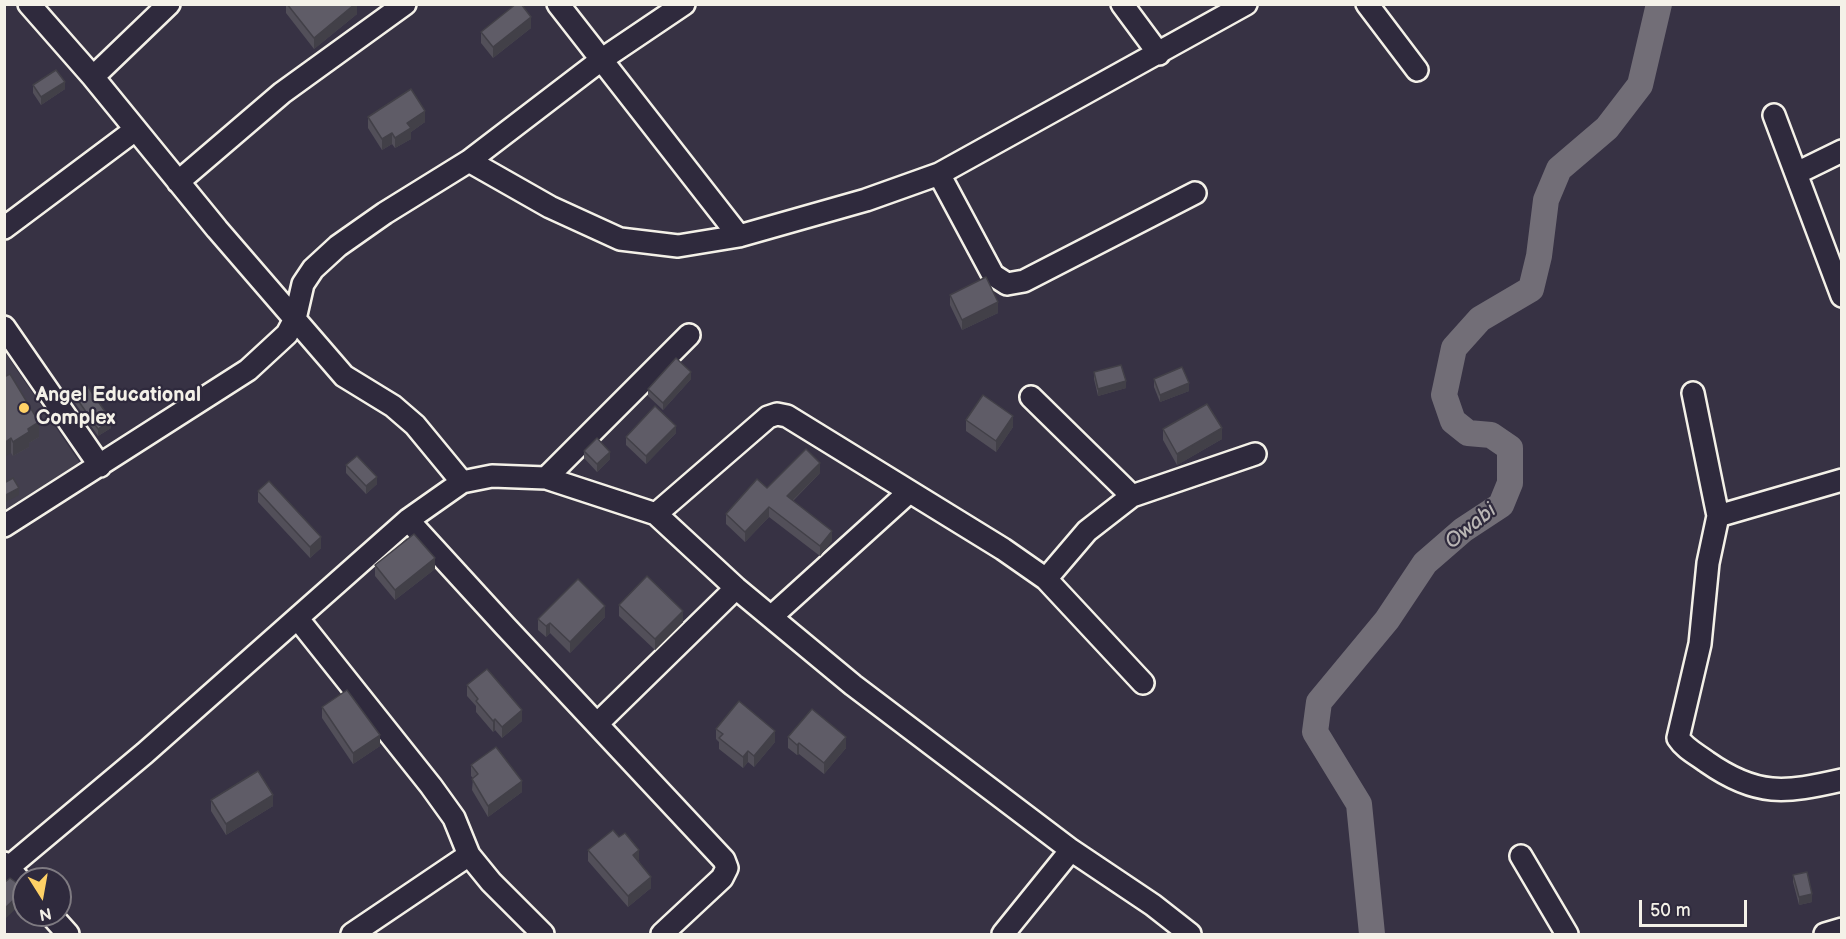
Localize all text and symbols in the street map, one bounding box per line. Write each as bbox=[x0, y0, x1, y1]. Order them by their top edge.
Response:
place label: Angel Educational Complex bbox=[36, 384, 201, 431]
marker: Angel Educational Complex bbox=[17, 401, 31, 415]
water label: Owabi bbox=[1440, 499, 1502, 555]
north arrow bbox=[12, 867, 72, 927]
scale bar bbox=[1642, 888, 1750, 926]
text: 50 m bbox=[1650, 900, 1691, 921]
text: N bbox=[37, 903, 53, 924]

